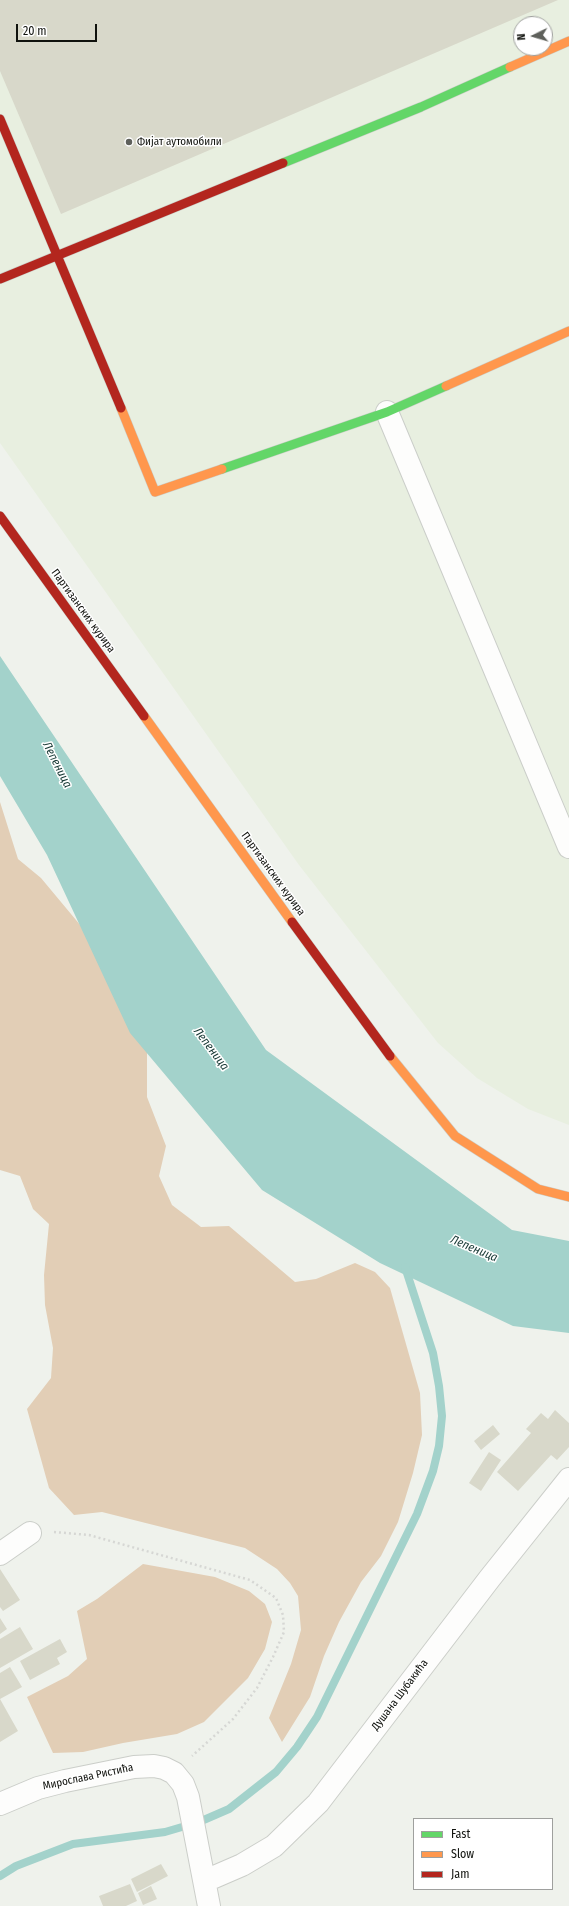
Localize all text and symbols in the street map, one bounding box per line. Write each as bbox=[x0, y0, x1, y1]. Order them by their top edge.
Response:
scale bar bbox=[18, 16, 99, 42]
north arrow bbox=[513, 16, 553, 56]
text: 20 m bbox=[23, 24, 47, 38]
text: N bbox=[515, 33, 528, 41]
place label: Фијат аутомобили bbox=[137, 135, 222, 149]
marker: Фијат аутомобили bbox=[124, 137, 134, 147]
street label: Партизанских курира bbox=[48, 567, 118, 655]
water label: Лепеница bbox=[39, 740, 75, 790]
street label: Партизанских курира bbox=[238, 830, 308, 918]
water label: Лепеница bbox=[190, 1025, 232, 1073]
water label: Лепеница bbox=[448, 1233, 500, 1265]
street label: Душана Шубакића bbox=[369, 1657, 431, 1733]
street label: Мирослава Ристића bbox=[41, 1761, 135, 1793]
legend bbox=[413, 1818, 553, 1890]
text: Fast bbox=[451, 1827, 470, 1841]
text: Slow bbox=[451, 1847, 474, 1861]
text: Jam bbox=[451, 1867, 469, 1881]

